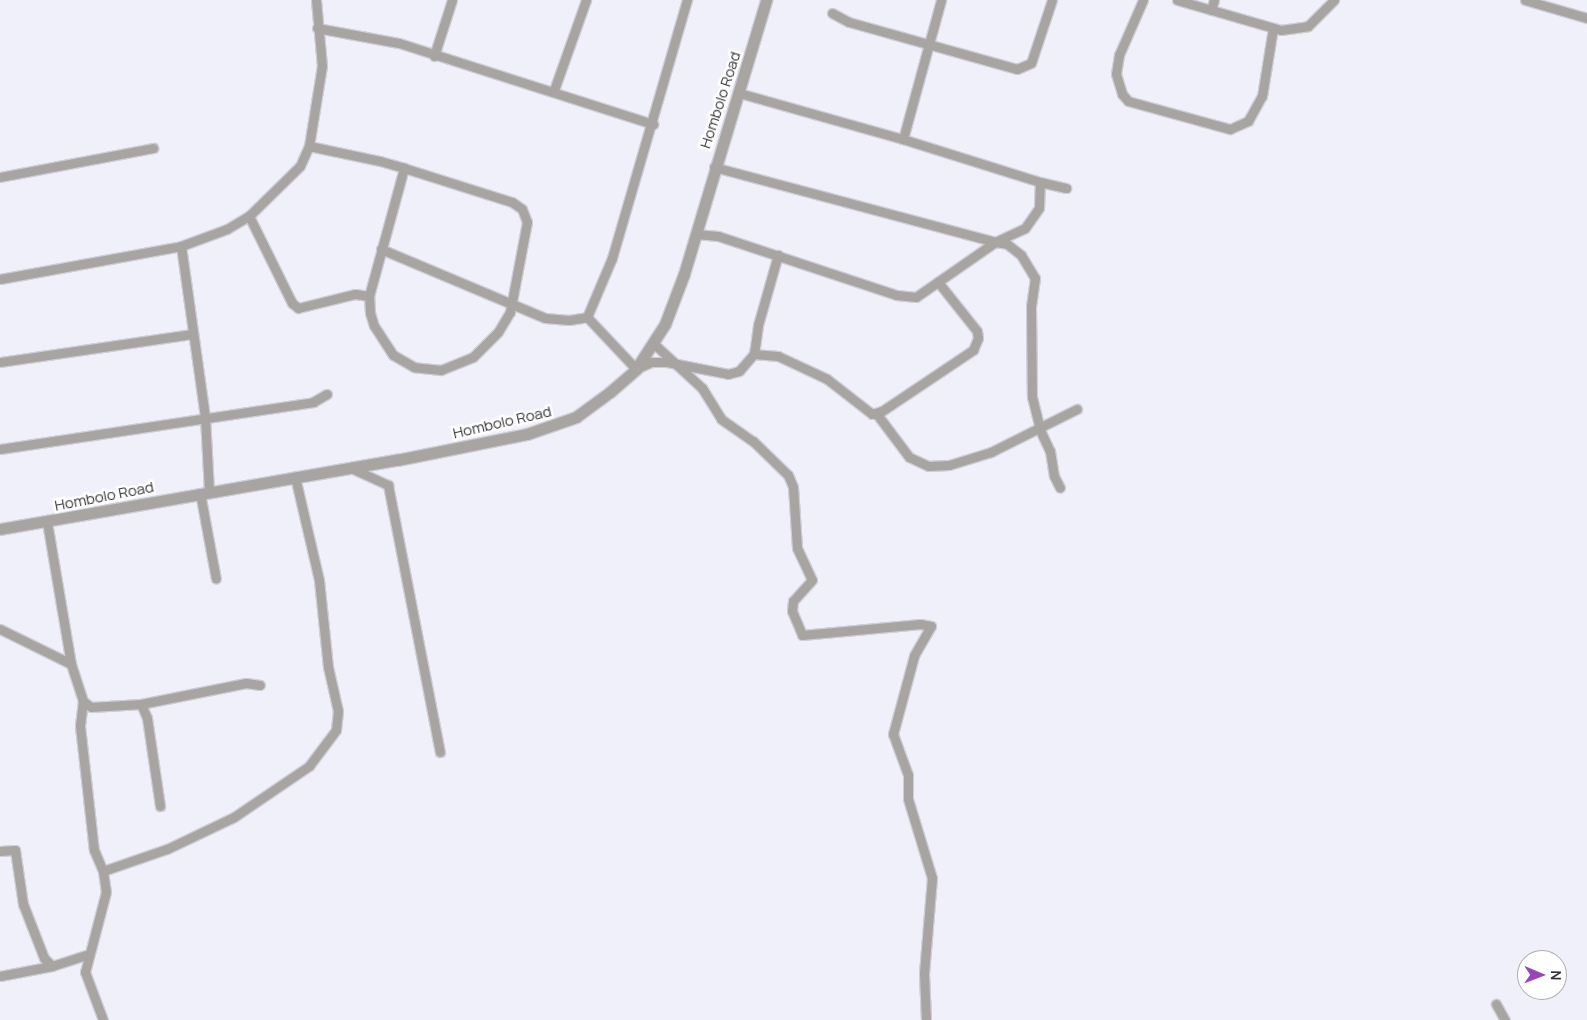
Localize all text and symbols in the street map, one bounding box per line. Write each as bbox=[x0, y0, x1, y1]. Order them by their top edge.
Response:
street label: Hombolo Road bbox=[696, 49, 744, 151]
street label: Hombolo Road bbox=[451, 402, 553, 442]
street label: Hombolo Road bbox=[53, 478, 155, 514]
north arrow bbox=[1517, 950, 1567, 1000]
text: N bbox=[1547, 970, 1566, 980]

